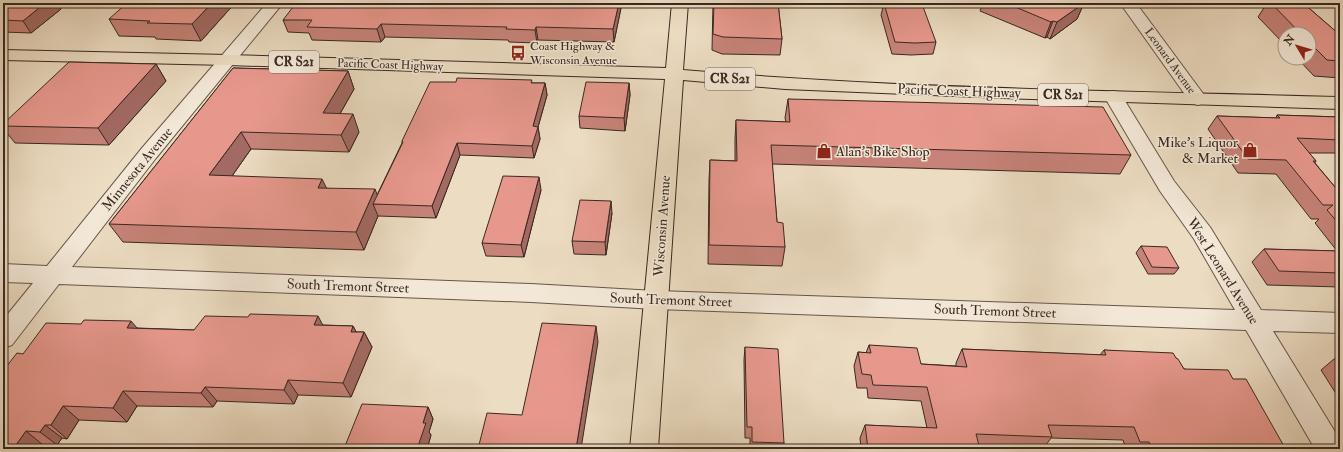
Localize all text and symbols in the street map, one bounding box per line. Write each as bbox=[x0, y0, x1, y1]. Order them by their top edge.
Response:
street label: Leonard Avenue bbox=[1141, 25, 1199, 97]
north arrow bbox=[1277, 26, 1317, 66]
text: N bbox=[1281, 31, 1298, 49]
place label: Coast Highway & Wisconsin Avenue bbox=[529, 39, 617, 68]
bus stop icon: Coast Highway & Wisconsin Avenue bbox=[509, 44, 527, 62]
road number: CR S21 bbox=[269, 51, 319, 73]
street label: Pacific Coast Highway bbox=[337, 56, 444, 74]
road number: CR S21 bbox=[705, 68, 755, 90]
street label: Pacific Coast Highway bbox=[897, 80, 1022, 103]
road number: CR S21 bbox=[1038, 84, 1088, 106]
street label: Minnesota Avenue bbox=[98, 124, 176, 214]
place label: Mike's Liquor & Market bbox=[1157, 134, 1239, 167]
shop icon: Mike's Liquor & Market bbox=[1241, 141, 1259, 159]
shop icon: Alan's Bike Shop bbox=[815, 142, 833, 160]
place label: Alan's Bike Shop bbox=[835, 143, 930, 161]
street label: Wisconsin Avenue bbox=[650, 175, 674, 278]
street label: West Leonard Avenue bbox=[1183, 214, 1263, 328]
street label: South Tremont Street bbox=[287, 275, 410, 297]
street label: South Tremont Street bbox=[610, 289, 733, 311]
street label: South Tremont Street bbox=[934, 300, 1057, 322]

